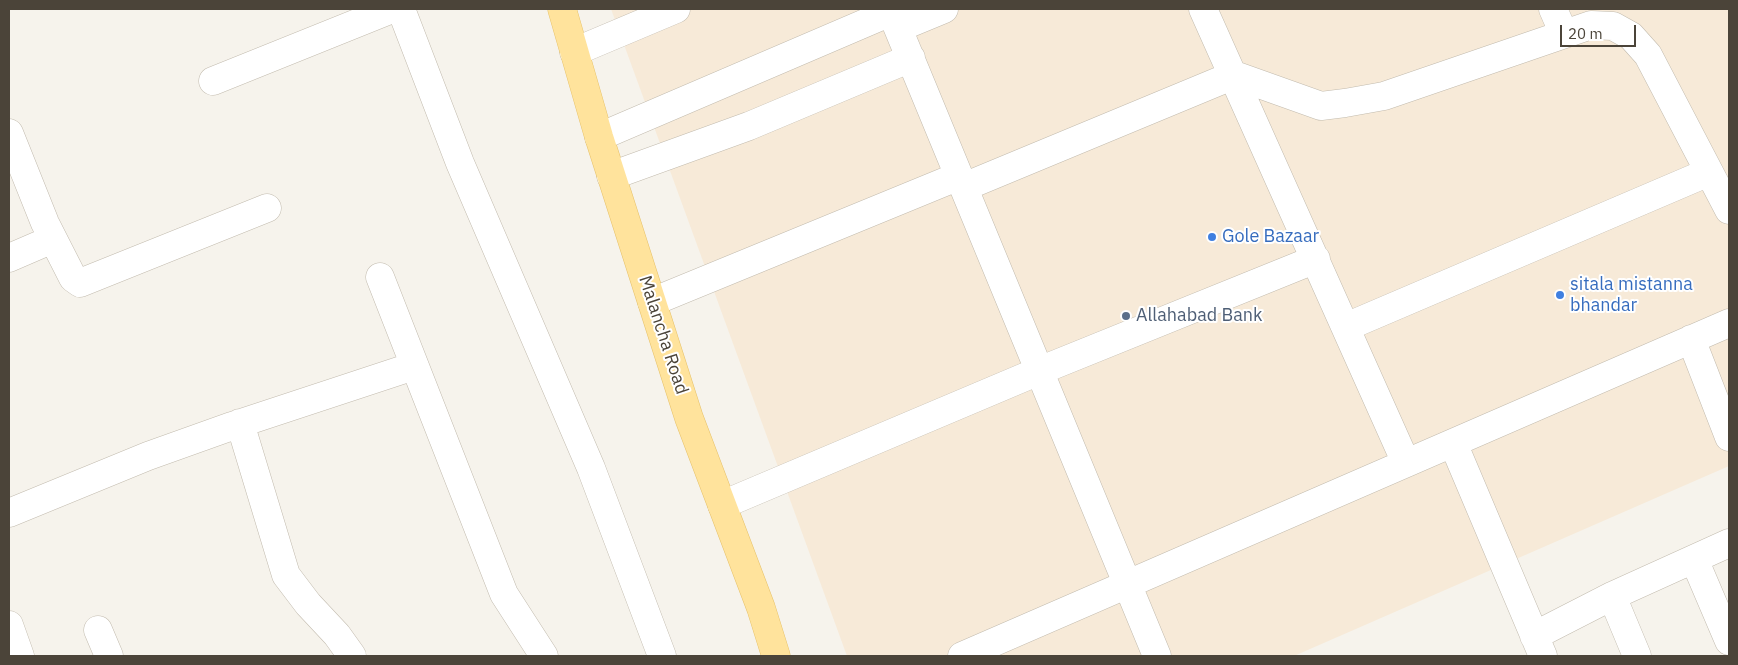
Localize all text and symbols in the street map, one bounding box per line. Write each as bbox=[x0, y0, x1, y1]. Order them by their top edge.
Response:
scale bar bbox=[1563, 15, 1639, 47]
text: 20 m bbox=[1568, 24, 1603, 43]
place label: Gole Bazaar bbox=[1222, 226, 1319, 248]
marker: Gole Bazaar bbox=[1206, 231, 1218, 243]
street label: Malancha Road bbox=[634, 273, 692, 397]
place label: sitala mistanna bhandar bbox=[1570, 274, 1693, 316]
marker: sitala mistanna bhandar bbox=[1554, 289, 1566, 301]
place label: Allahabad Bank bbox=[1136, 305, 1263, 327]
marker: Allahabad Bank bbox=[1120, 310, 1132, 322]

